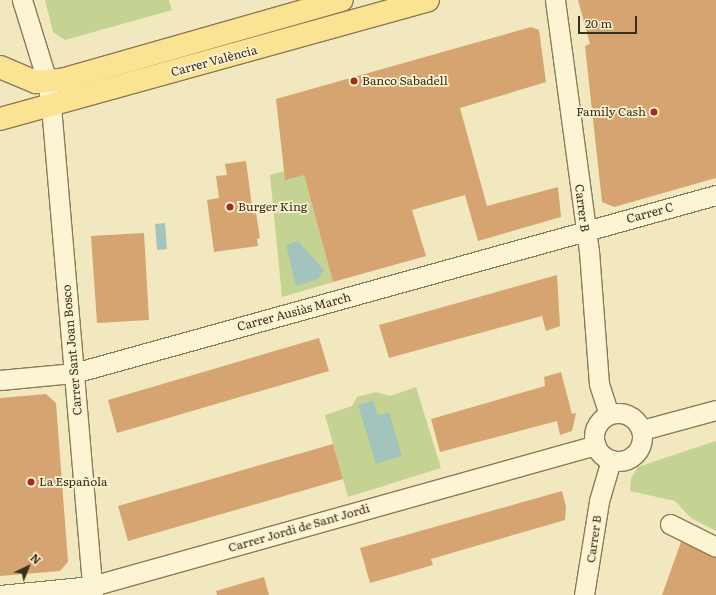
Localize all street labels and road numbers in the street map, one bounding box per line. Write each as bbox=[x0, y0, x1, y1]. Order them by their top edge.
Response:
street label: Carrer València bbox=[169, 43, 259, 79]
street label: Carrer B bbox=[572, 183, 592, 233]
street label: Carrer C bbox=[625, 200, 675, 226]
street label: Carrer Sant Joan Bosco bbox=[59, 284, 85, 416]
street label: Carrer Ausiàs March bbox=[236, 290, 352, 334]
street label: Carrer Jordi de Sant Jordi bbox=[227, 501, 371, 555]
street label: Carrer B bbox=[584, 514, 604, 564]

